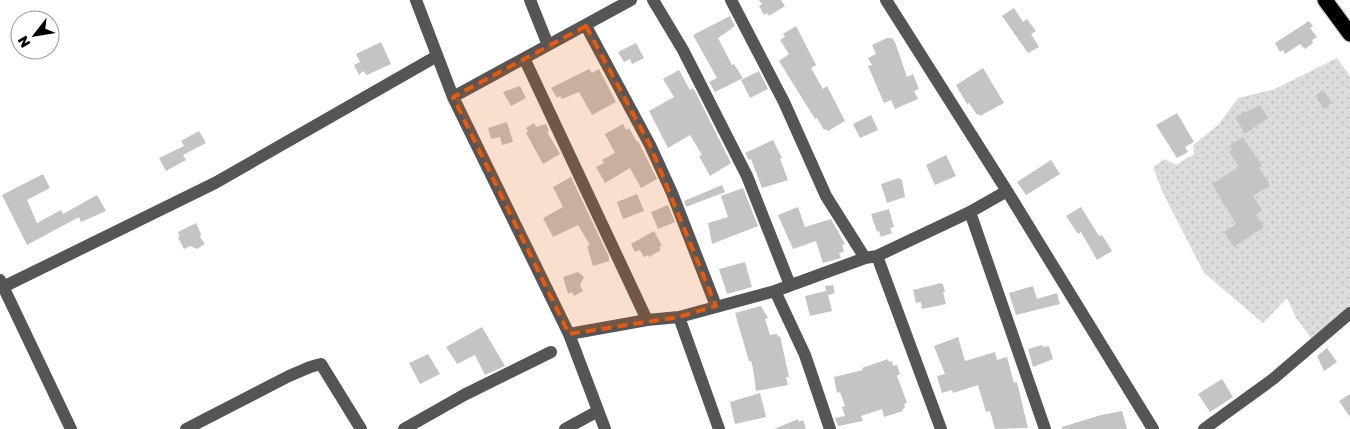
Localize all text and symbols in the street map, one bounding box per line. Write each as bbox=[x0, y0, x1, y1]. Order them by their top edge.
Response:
north arrow bbox=[10, 10, 60, 60]
text: N bbox=[13, 33, 33, 51]

